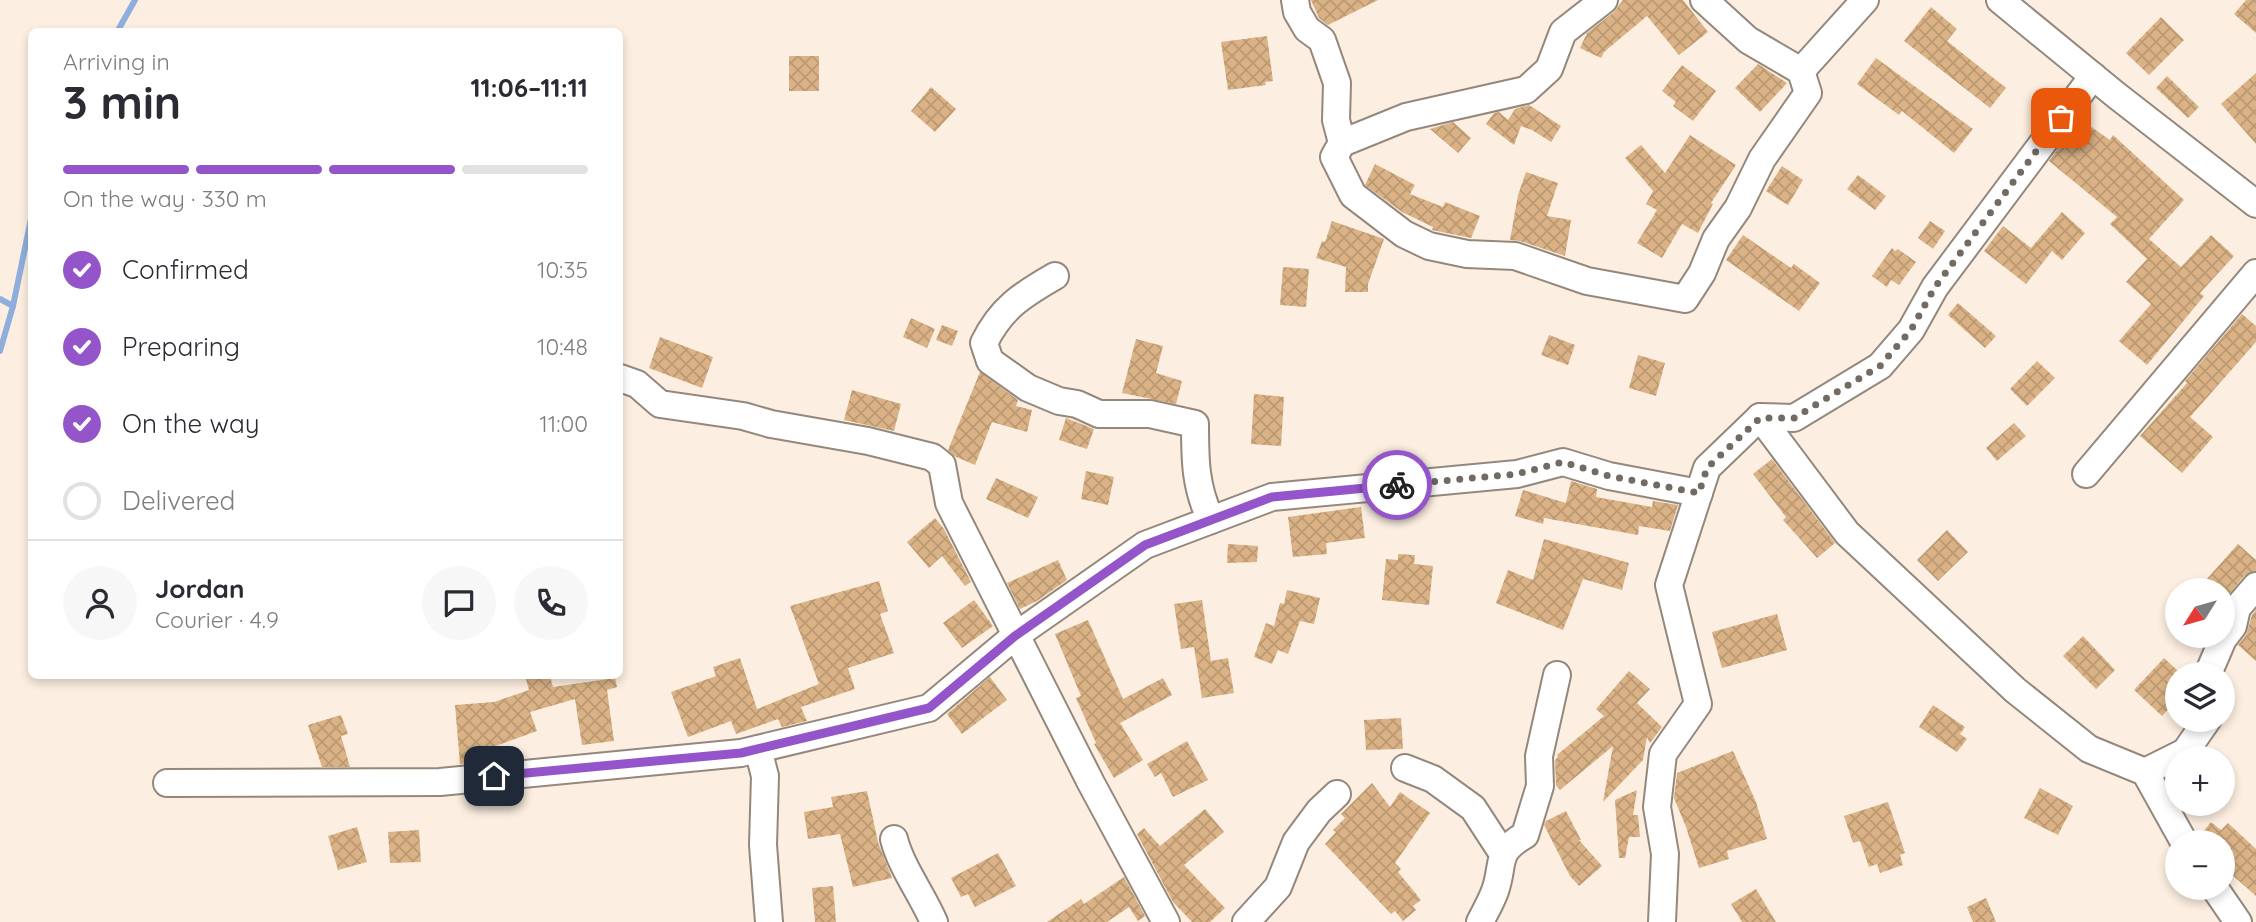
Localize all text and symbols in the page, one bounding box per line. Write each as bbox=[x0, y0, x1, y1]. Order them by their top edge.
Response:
text: Arriving in bbox=[63, 47, 170, 76]
text: 11:06–11:11 bbox=[470, 71, 588, 104]
text: 3 min bbox=[63, 73, 181, 131]
pin bbox=[2031, 88, 2091, 148]
icon: bag bbox=[2042, 99, 2080, 137]
text: On the way · 330 m bbox=[63, 184, 267, 213]
icon: check bbox=[63, 251, 101, 289]
text: Confirmed bbox=[122, 253, 249, 286]
text: 10:35 bbox=[537, 255, 588, 284]
icon: check bbox=[63, 328, 101, 366]
text: Preparing bbox=[122, 330, 240, 363]
text: 10:48 bbox=[537, 332, 588, 361]
icon: check bbox=[63, 405, 101, 443]
text: On the way bbox=[122, 407, 260, 440]
text: 11:00 bbox=[539, 409, 588, 438]
courier bbox=[1362, 450, 1432, 520]
icon: bike bbox=[1378, 466, 1416, 504]
text: Delivered bbox=[122, 484, 235, 517]
button: person bbox=[63, 566, 137, 640]
button: chat bbox=[422, 566, 496, 640]
button: phone bbox=[514, 566, 588, 640]
text: Jordan bbox=[155, 572, 244, 605]
north arrow bbox=[2165, 578, 2235, 648]
map controls bbox=[2165, 578, 2235, 900]
text: Courier · 4.9 bbox=[155, 605, 279, 634]
button: layers bbox=[2165, 662, 2235, 732]
pin bbox=[464, 746, 524, 806]
button: + bbox=[2165, 746, 2235, 816]
icon: home bbox=[475, 757, 513, 795]
button: − bbox=[2165, 830, 2235, 900]

